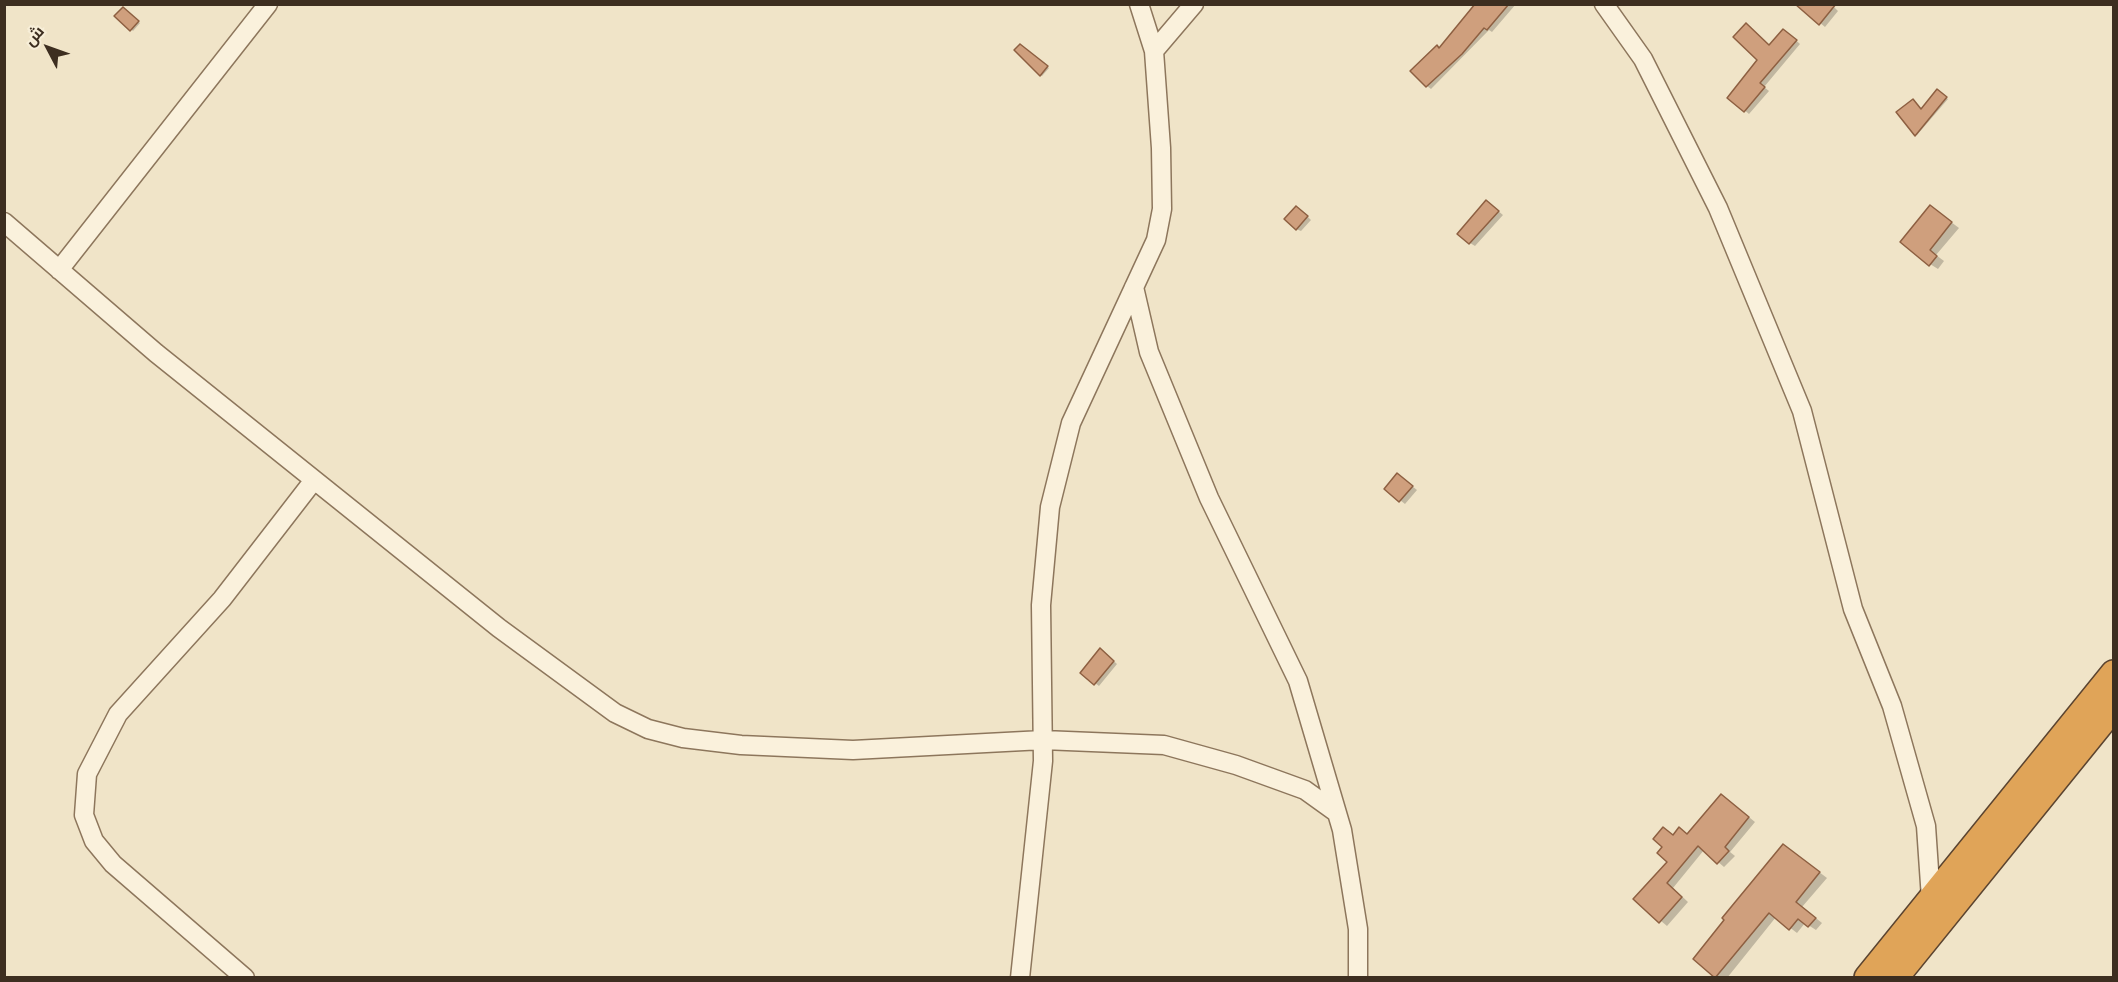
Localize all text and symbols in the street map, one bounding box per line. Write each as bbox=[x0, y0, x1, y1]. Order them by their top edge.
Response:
north arrow bbox=[18, 18, 78, 78]
text: ش bbox=[21, 23, 47, 49]

